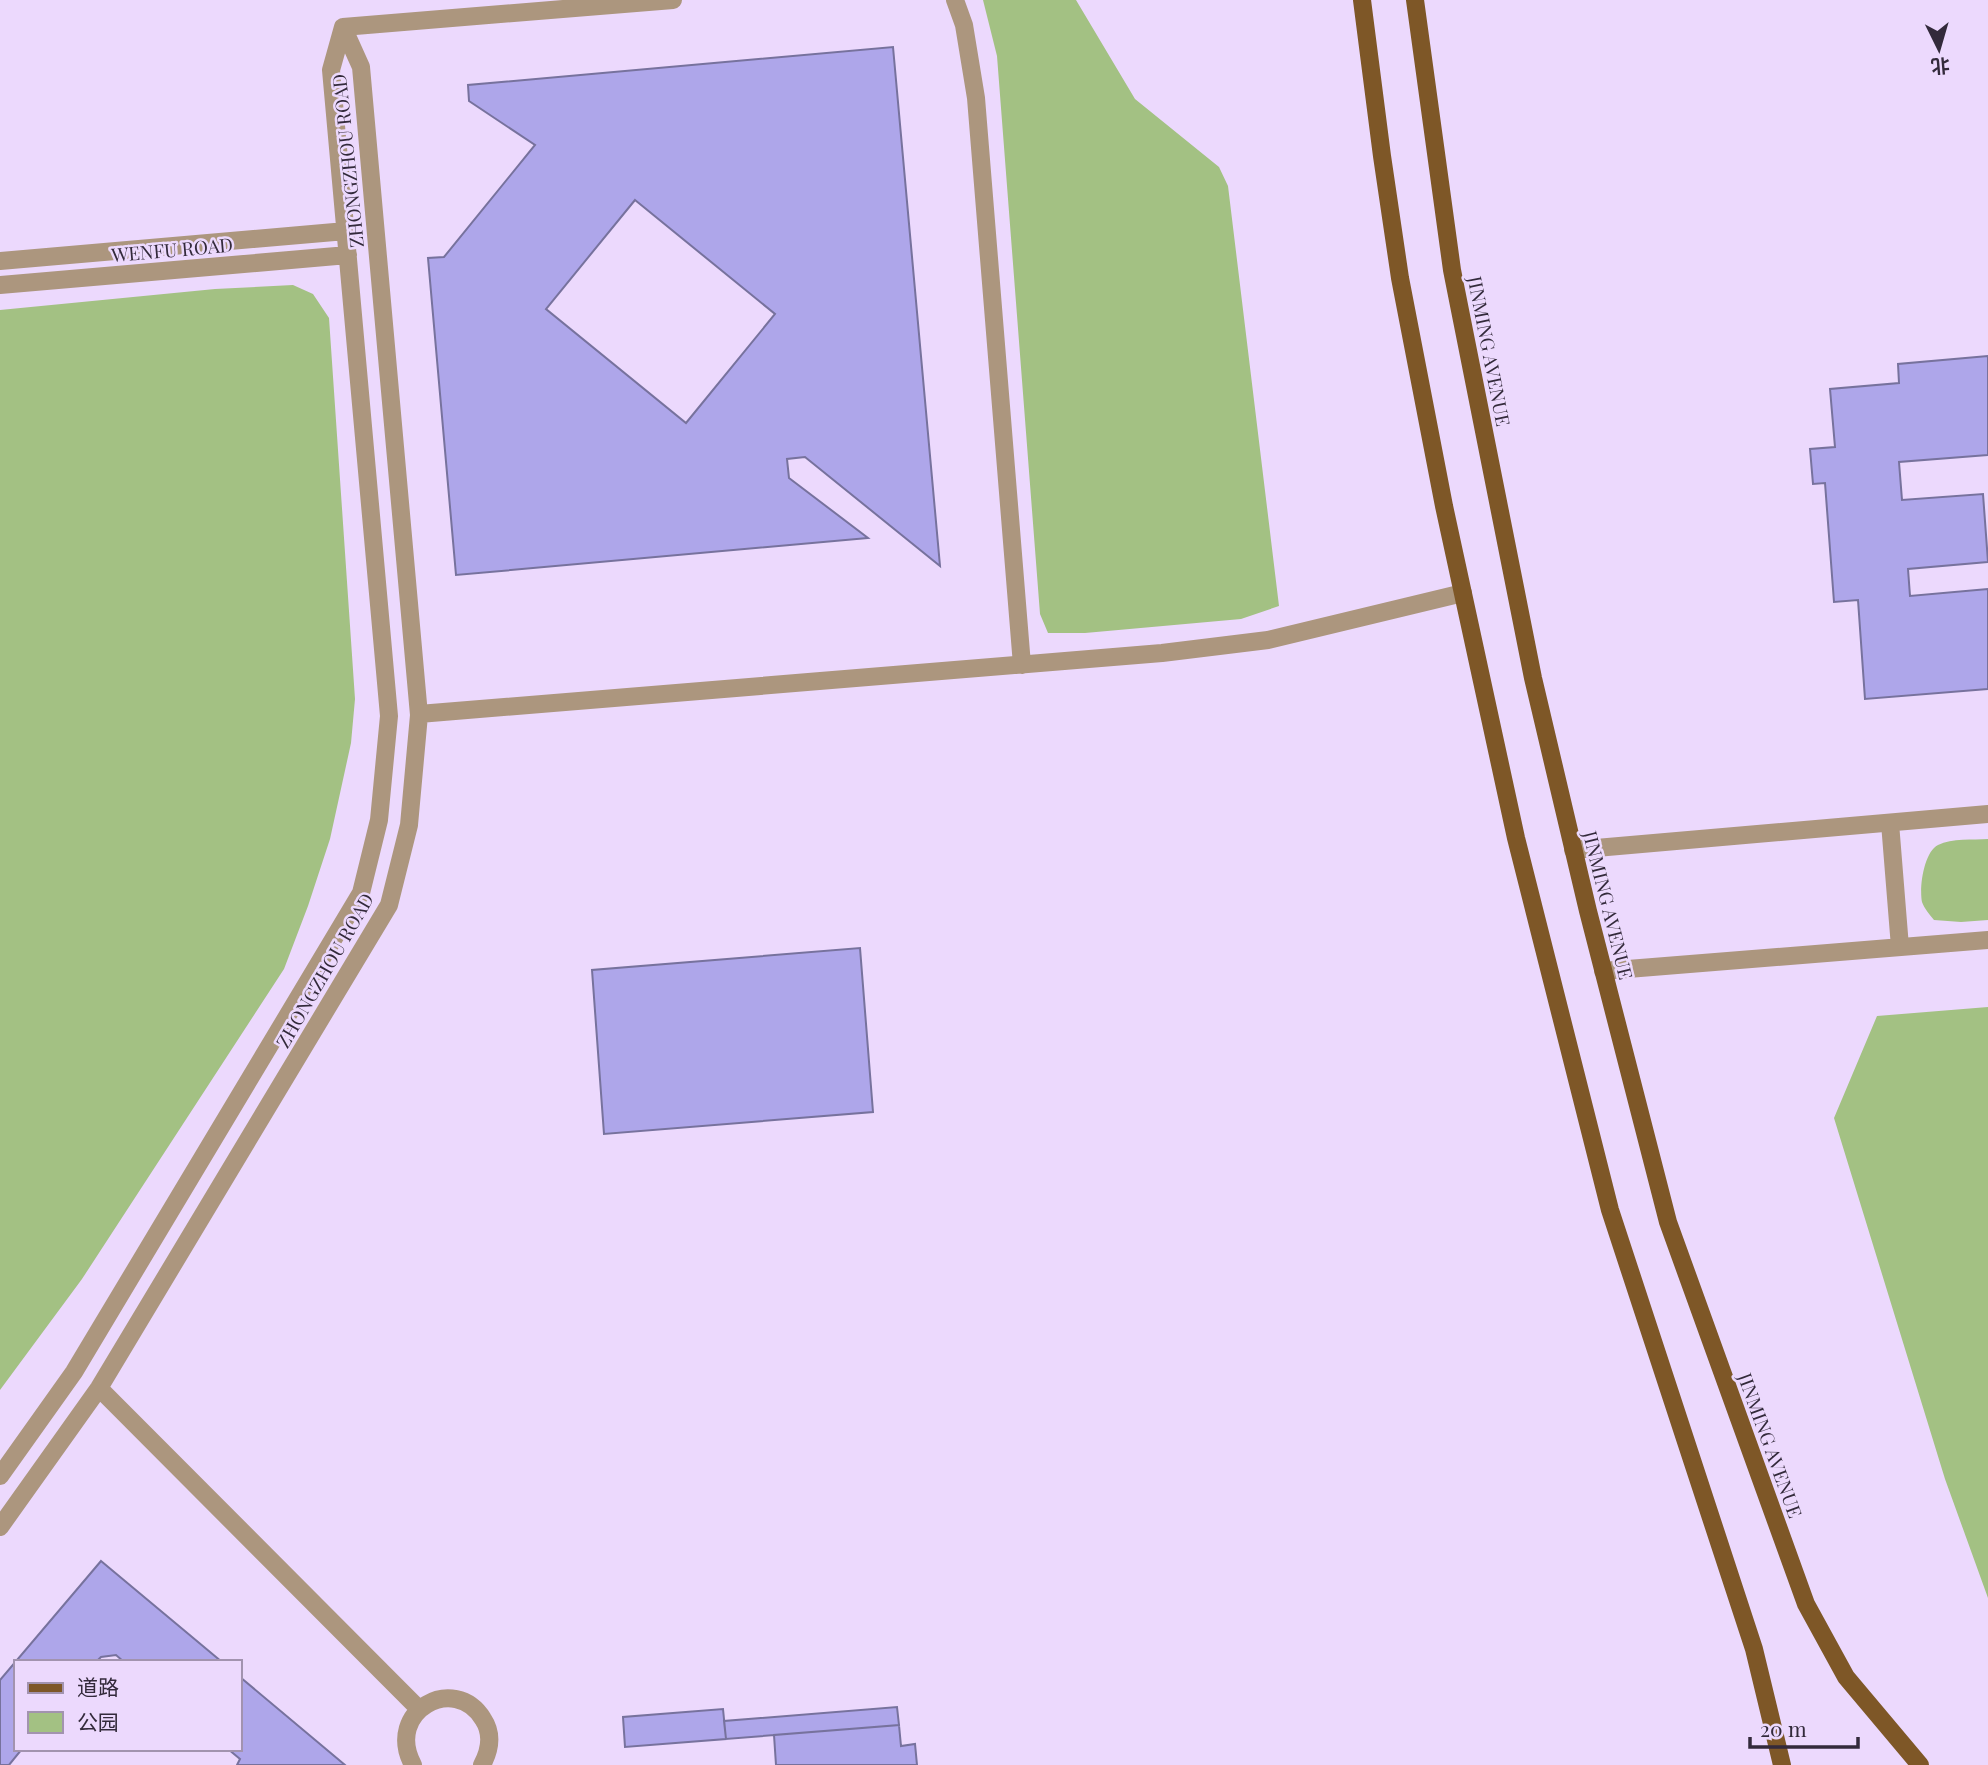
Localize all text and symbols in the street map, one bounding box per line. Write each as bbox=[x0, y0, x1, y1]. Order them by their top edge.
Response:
north arrow bbox=[1904, 14, 1974, 84]
text: 北 bbox=[1930, 53, 1951, 81]
street label: ZHONGZHOU ROAD bbox=[325, 73, 369, 249]
street label: WENFU ROAD bbox=[109, 231, 234, 267]
street label: JINMING AVENUE bbox=[1463, 273, 1517, 428]
street label: JINMING AVENUE bbox=[1578, 827, 1640, 982]
street label: ZHONGZHOU ROAD bbox=[269, 888, 379, 1052]
street label: JINMING AVENUE bbox=[1732, 1368, 1809, 1521]
legend bbox=[14, 1660, 242, 1751]
text: 道路 bbox=[77, 1672, 119, 1700]
scale bar bbox=[1750, 1706, 1858, 1750]
text: 公园 bbox=[77, 1707, 119, 1735]
text: 20 m bbox=[1760, 1714, 1807, 1742]

